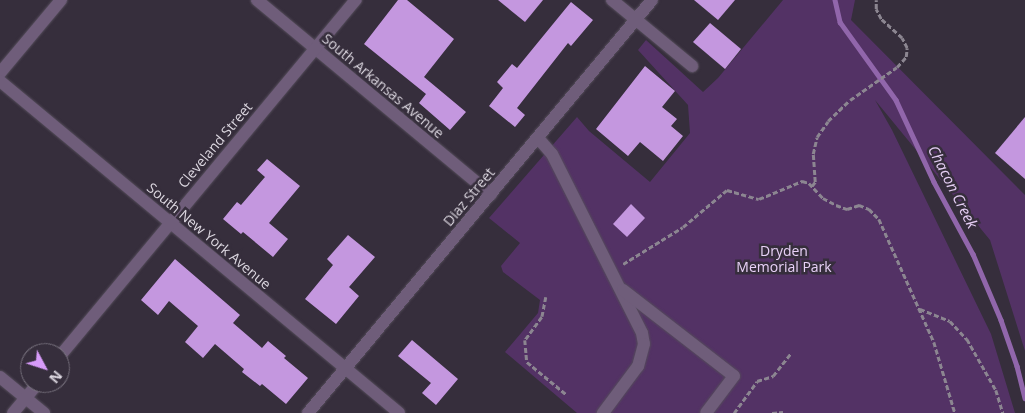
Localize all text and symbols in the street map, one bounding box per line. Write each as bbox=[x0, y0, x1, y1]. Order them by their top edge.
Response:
street label: South Arkansas Avenue bbox=[319, 30, 447, 142]
street label: Cleveland Street bbox=[174, 99, 256, 191]
water label: Chacon Creek bbox=[924, 142, 982, 232]
street label: Diaz Street bbox=[440, 164, 498, 230]
street label: South New York Avenue bbox=[144, 179, 274, 293]
park label: Dryden Memorial Park bbox=[736, 243, 832, 276]
north arrow bbox=[20, 343, 70, 393]
text: N bbox=[45, 367, 67, 388]

